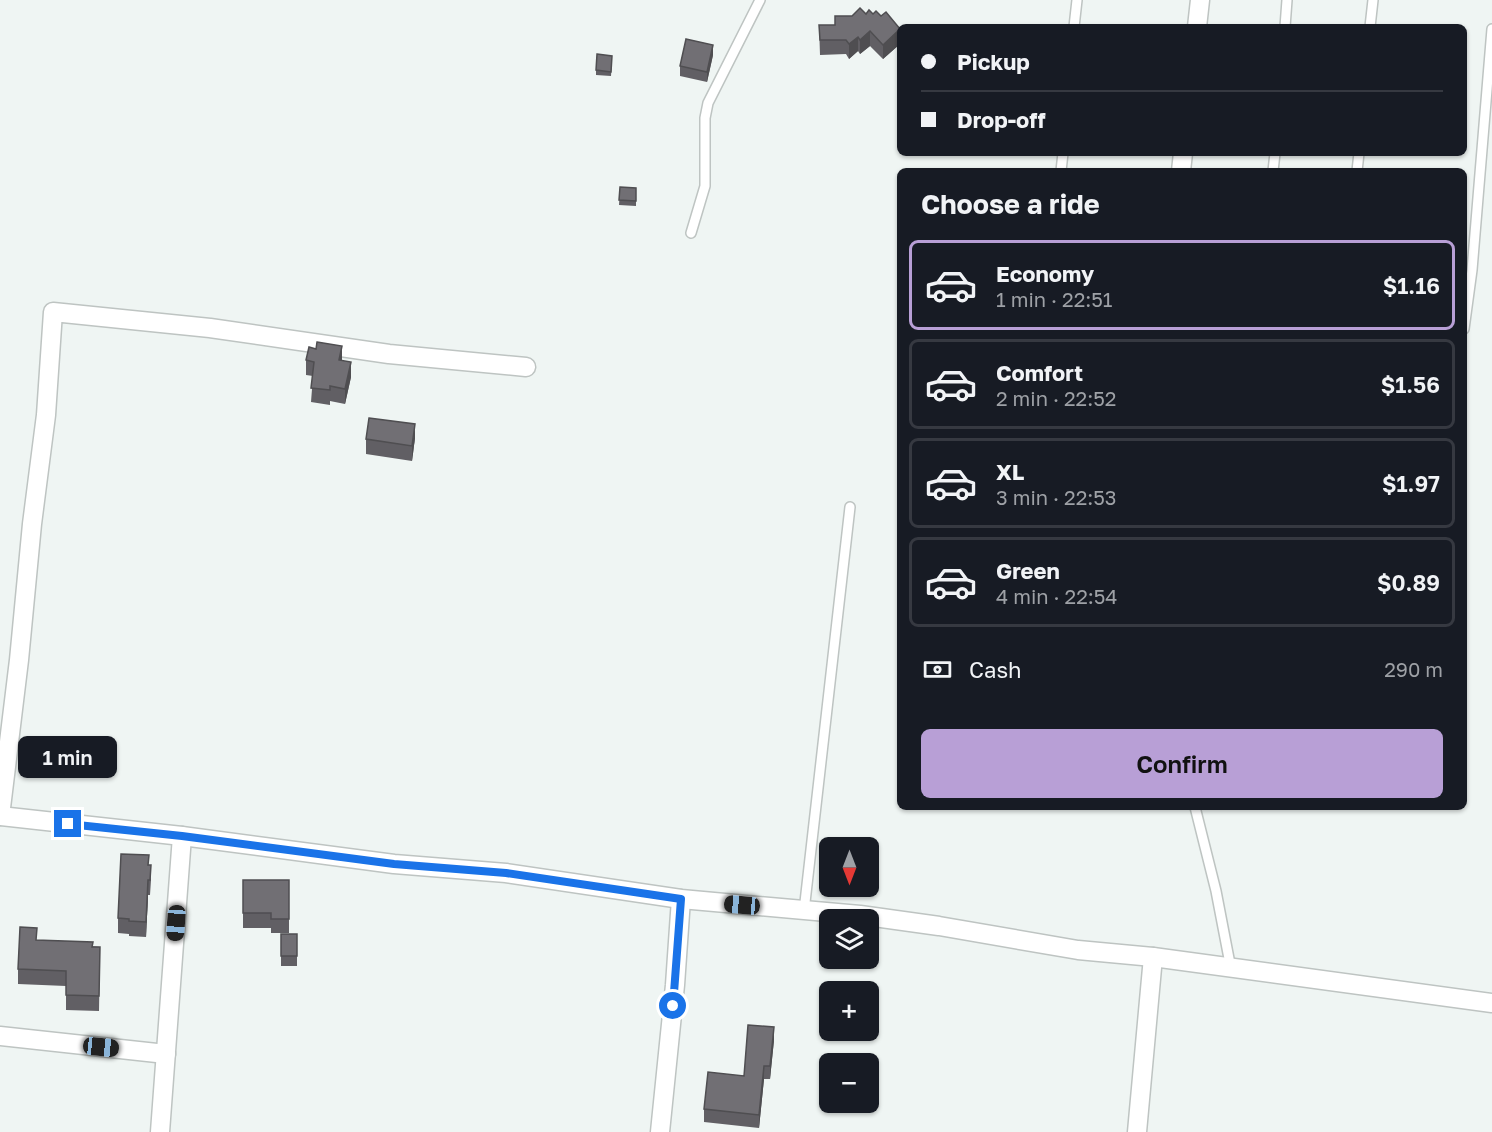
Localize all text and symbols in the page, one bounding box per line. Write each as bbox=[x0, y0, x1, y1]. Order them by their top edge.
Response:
text: Pickup bbox=[957, 48, 1030, 75]
text: Drop-off bbox=[957, 106, 1046, 133]
text: Choose a ride bbox=[921, 188, 1100, 220]
icon: car bbox=[924, 258, 978, 312]
text: Economy bbox=[996, 260, 1094, 287]
text: $1.16 bbox=[1383, 272, 1440, 299]
text: 1 min · 22:51 bbox=[996, 287, 1113, 311]
icon: car bbox=[924, 357, 978, 411]
text: Comfort bbox=[996, 359, 1083, 386]
text: $1.56 bbox=[1381, 371, 1440, 398]
text: 2 min · 22:52 bbox=[996, 386, 1116, 410]
icon: car bbox=[924, 456, 978, 510]
text: XL bbox=[996, 458, 1024, 485]
text: $1.97 bbox=[1382, 470, 1440, 497]
text: 3 min · 22:53 bbox=[996, 485, 1117, 509]
icon: car bbox=[924, 555, 978, 609]
text: Green bbox=[996, 557, 1060, 584]
text: $0.89 bbox=[1377, 569, 1440, 596]
text: 4 min · 22:54 bbox=[996, 584, 1118, 608]
icon: cash bbox=[921, 653, 954, 686]
text: Cash bbox=[969, 656, 1022, 683]
text: 290 m bbox=[1384, 657, 1443, 681]
button: Confirm bbox=[921, 729, 1443, 798]
callout: 1 min bbox=[19, 737, 118, 779]
text: 1 min bbox=[42, 745, 93, 769]
route end bbox=[54, 810, 81, 837]
north arrow bbox=[819, 837, 879, 897]
map controls bbox=[819, 837, 879, 1113]
car bbox=[723, 894, 761, 916]
car bbox=[166, 904, 186, 942]
button: layers bbox=[819, 909, 879, 969]
button: + bbox=[819, 981, 879, 1041]
route start bbox=[659, 992, 686, 1019]
car bbox=[82, 1036, 120, 1058]
button: − bbox=[819, 1053, 879, 1113]

